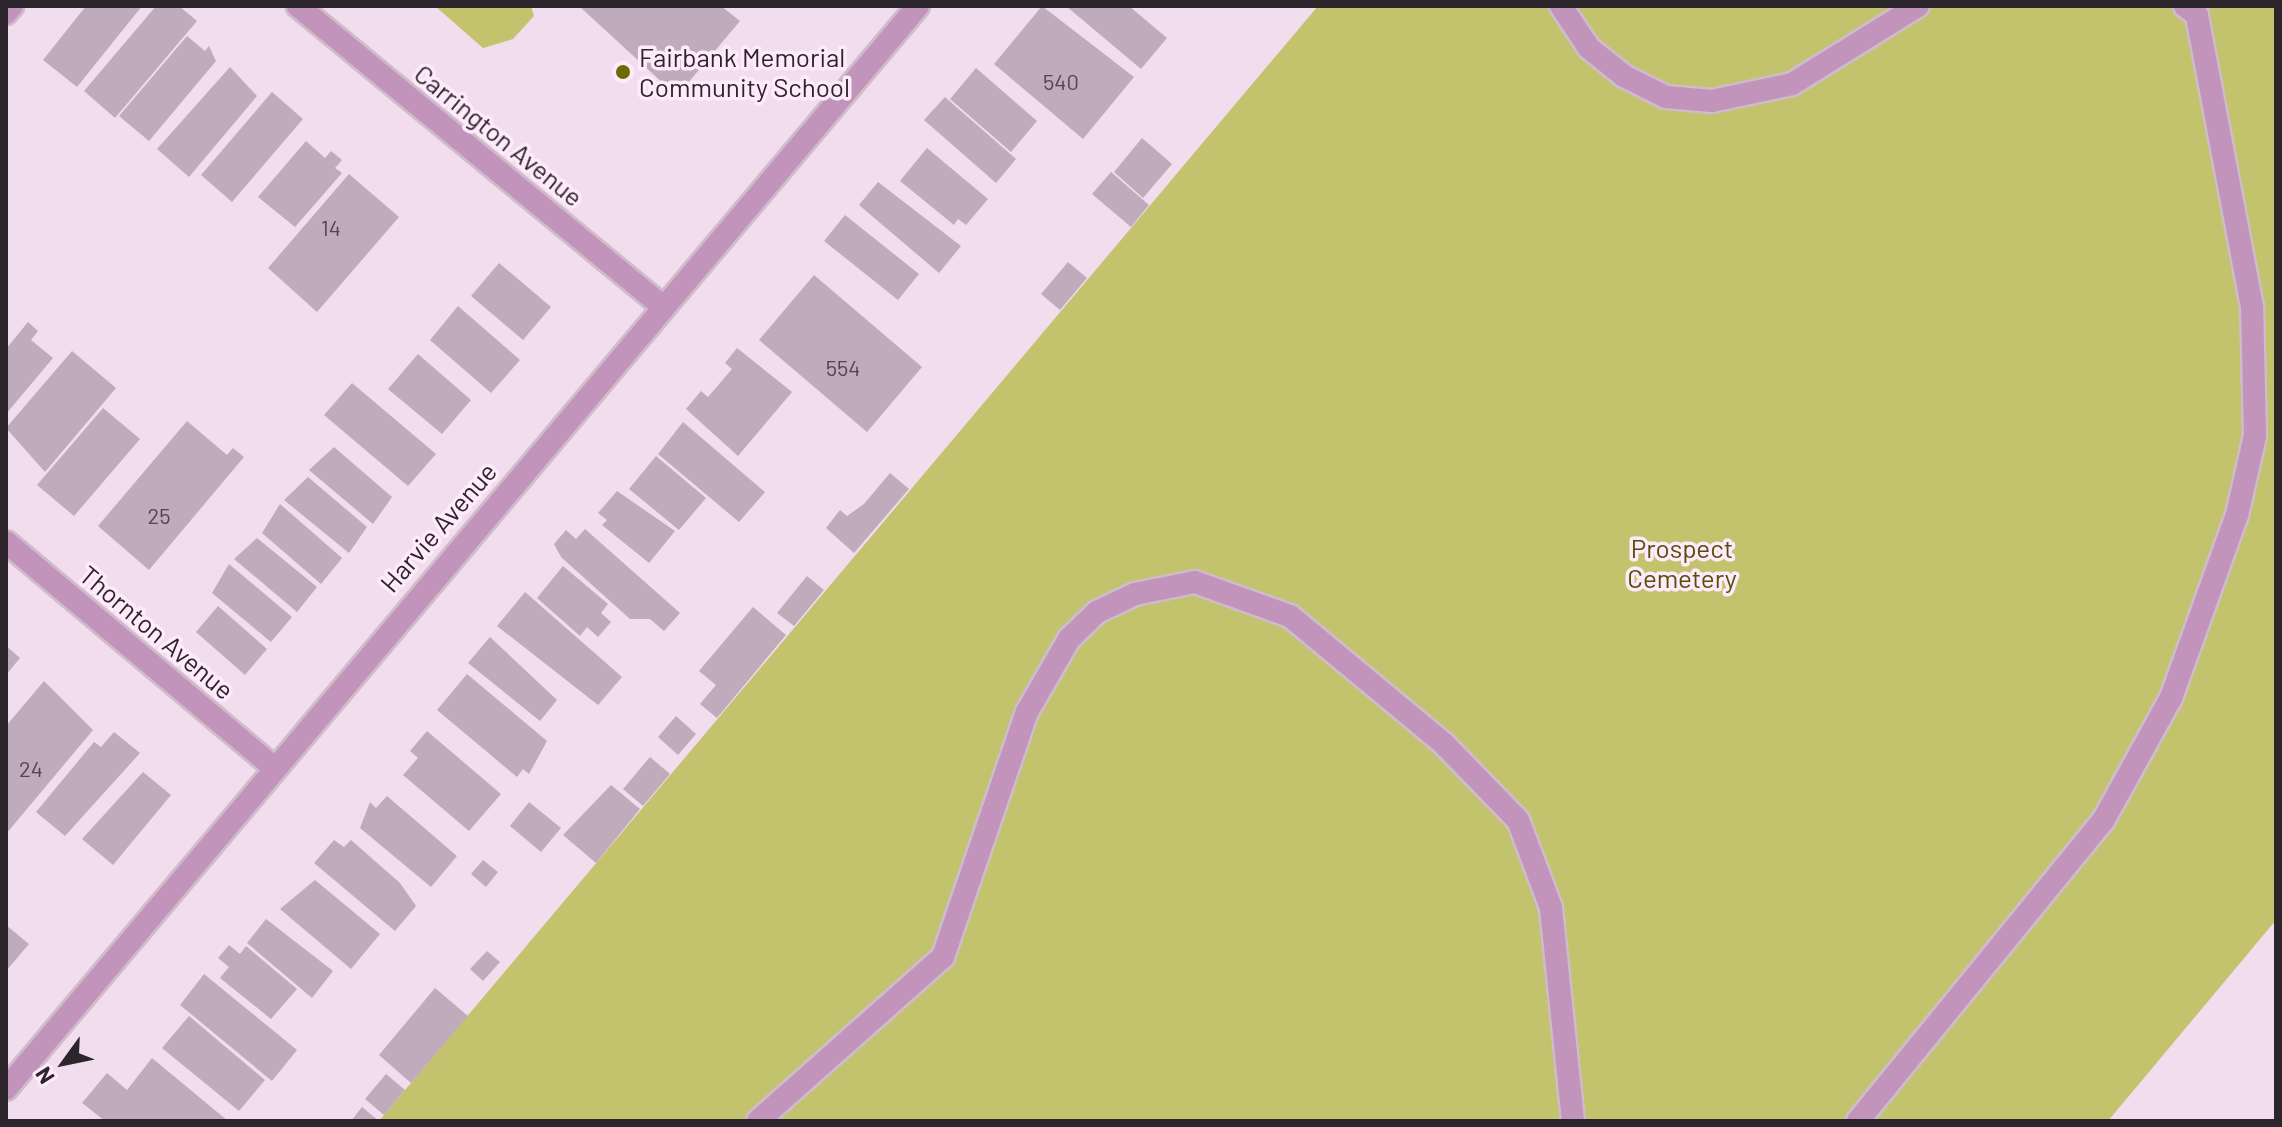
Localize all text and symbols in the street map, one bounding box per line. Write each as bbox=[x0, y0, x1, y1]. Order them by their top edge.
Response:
place label: Fairbank Memorial Community School bbox=[639, 41, 850, 102]
street label: Carrington Avenue bbox=[409, 58, 589, 212]
marker: Fairbank Memorial Community School bbox=[614, 63, 632, 81]
house number: 540 bbox=[1043, 69, 1079, 95]
house number: 14 bbox=[321, 215, 341, 241]
house number: 554 bbox=[826, 355, 860, 381]
street label: Harvie Avenue bbox=[373, 456, 503, 598]
house number: 25 bbox=[147, 503, 171, 529]
park label: Prospect Cemetery bbox=[1627, 532, 1737, 594]
street label: Thornton Avenue bbox=[74, 559, 240, 705]
house number: 24 bbox=[19, 756, 43, 782]
north arrow bbox=[24, 1023, 104, 1103]
text: N bbox=[29, 1063, 59, 1089]

